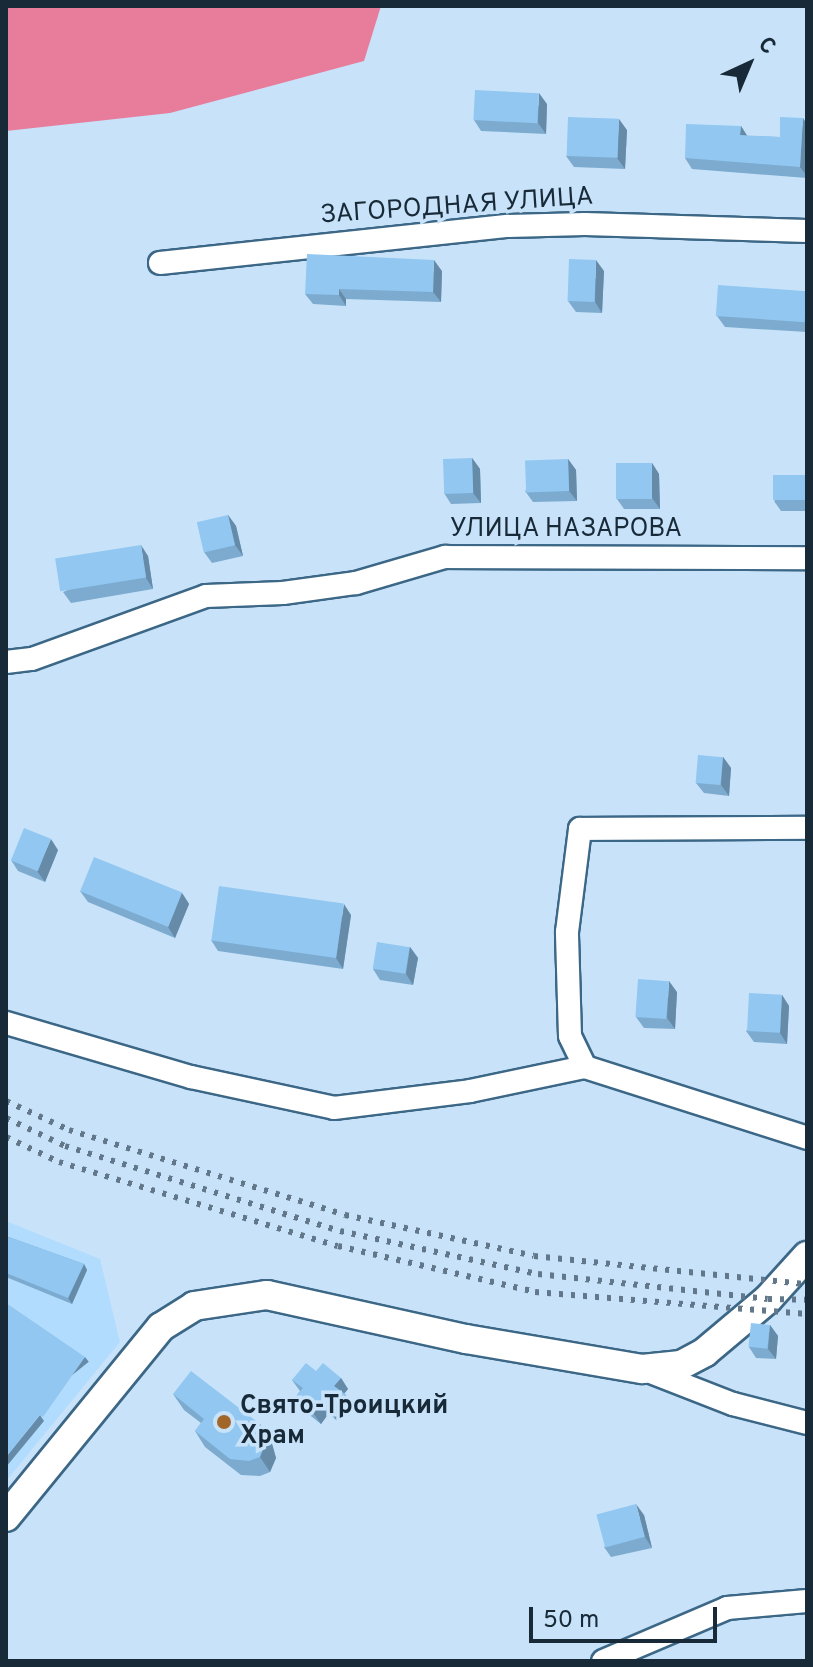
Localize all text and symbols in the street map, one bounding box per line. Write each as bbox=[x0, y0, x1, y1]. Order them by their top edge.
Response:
north arrow bbox=[709, 24, 789, 104]
text: С bbox=[752, 32, 780, 61]
street label: ЗАГОРОДНАЯ УЛИЦА bbox=[319, 182, 595, 232]
street label: УЛИЦА НАЗАРОВА bbox=[449, 514, 683, 546]
place label: Свято-Троицкий Храм bbox=[240, 1391, 448, 1452]
marker: Свято-Троицкий Храм bbox=[215, 1413, 233, 1431]
scale bar bbox=[533, 1591, 721, 1641]
text: 50 m bbox=[543, 1606, 599, 1636]

